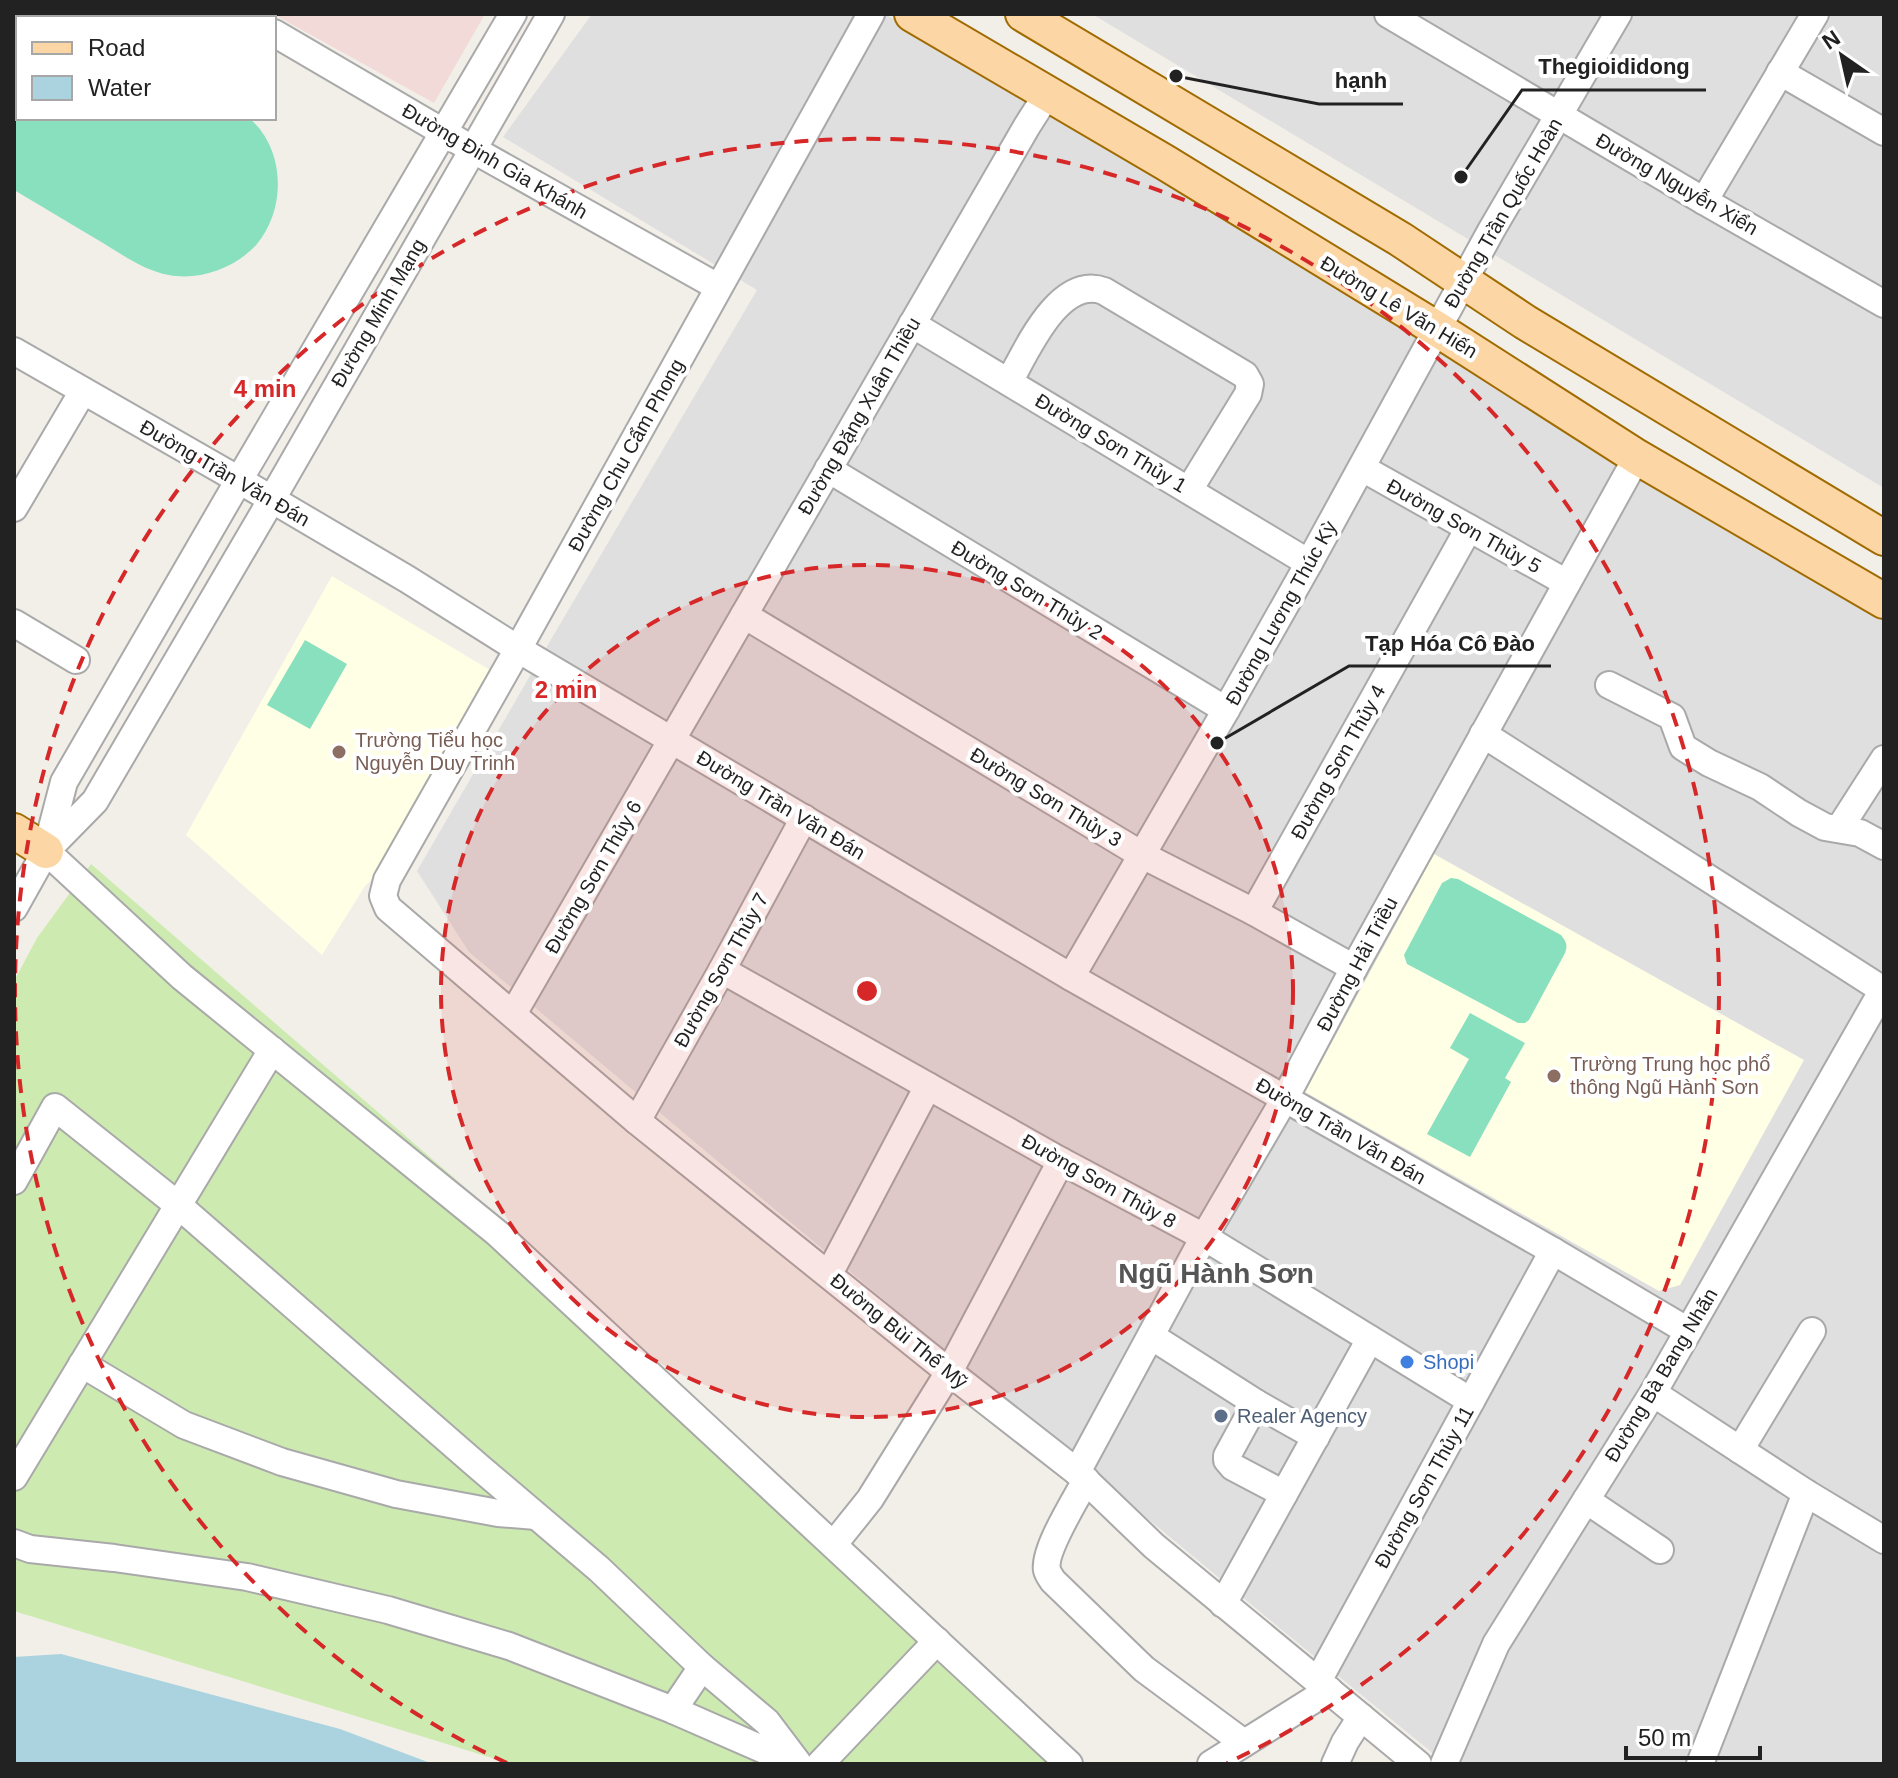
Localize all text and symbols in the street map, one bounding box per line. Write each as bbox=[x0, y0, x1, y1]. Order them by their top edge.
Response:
legend bbox=[16, 16, 276, 120]
north arrow bbox=[1802, 16, 1882, 96]
text: N bbox=[1818, 25, 1845, 55]
text: Road bbox=[88, 34, 145, 61]
callout: Thegioididong bbox=[1522, 44, 1706, 90]
text: Thegioididong bbox=[1538, 54, 1690, 79]
callout: hạnh bbox=[1319, 58, 1403, 104]
text: hạnh bbox=[1335, 68, 1387, 93]
text: Water bbox=[88, 74, 151, 101]
street label: Đường Đinh Gia Khánh bbox=[399, 99, 591, 223]
street label: Đường Trần Quốc Hoàn bbox=[1440, 114, 1566, 312]
street label: Đường Nguyễn Xiển bbox=[1592, 129, 1762, 239]
street label: Đường Minh Mạng bbox=[327, 235, 429, 391]
street label: Đường Lê Văn Hiến bbox=[1317, 252, 1481, 362]
street label: Đường Đặng Xuân Thiều bbox=[793, 313, 925, 519]
street label: Đường Chu Cẩm Phong bbox=[564, 355, 688, 555]
text: 4 min bbox=[234, 375, 296, 402]
street label: Đường Sơn Thủy 1 bbox=[1031, 389, 1191, 497]
street label: Đường Trần Văn Đán bbox=[136, 415, 314, 531]
street label: Đường Sơn Thủy 5 bbox=[1383, 475, 1545, 577]
street label: Đường Lương Thúc Kỳ bbox=[1221, 517, 1341, 709]
street label: Đường Sơn Thủy 2 bbox=[947, 536, 1107, 644]
callout: Tạp Hóa Cô Đào bbox=[1349, 620, 1551, 666]
text: Tạp Hóa Cô Đào bbox=[1365, 631, 1535, 656]
text: 2 min bbox=[535, 676, 597, 703]
street label: Đường Sơn Thủy 4 bbox=[1287, 681, 1389, 843]
place label: Trường Tiểu học Nguyễn Duy Trinh bbox=[355, 729, 515, 774]
marker: Trường Tiểu học Nguyễn Duy Trinh bbox=[330, 743, 348, 761]
street label: Đường Sơn Thủy 3 bbox=[966, 743, 1126, 851]
street label: Đường Trần Văn Đán bbox=[693, 746, 869, 864]
street label: Đường Sơn Thủy 6 bbox=[540, 797, 646, 957]
street label: Đường Sơn Thủy 7 bbox=[670, 889, 772, 1051]
street label: Đường Hải Triều bbox=[1312, 893, 1402, 1035]
centre of rings bbox=[853, 977, 881, 1005]
place label: Trường Trung học phổ thông Ngũ Hành Sơn bbox=[1570, 1053, 1770, 1098]
marker: Trường Trung học phổ thông Ngũ Hành Sơn bbox=[1545, 1067, 1563, 1085]
street label: Đường Trần Văn Đán bbox=[1252, 1073, 1430, 1189]
street label: Đường Sơn Thủy 8 bbox=[1018, 1130, 1180, 1232]
district label: Ngũ Hành Sơn bbox=[1118, 1258, 1314, 1289]
street label: Đường Bùi Thế Mỹ bbox=[826, 1269, 972, 1393]
street label: Đường Bà Bang Nhãn bbox=[1600, 1284, 1722, 1466]
place label: Shopi bbox=[1423, 1351, 1474, 1373]
marker: Shopi bbox=[1398, 1353, 1416, 1371]
street label: Đường Sơn Thủy 11 bbox=[1370, 1402, 1478, 1572]
place label: Realer Agency bbox=[1237, 1405, 1367, 1427]
marker: Realer Agency bbox=[1212, 1407, 1230, 1425]
scale bar bbox=[1626, 1710, 1760, 1760]
text: 50 m bbox=[1638, 1724, 1691, 1751]

